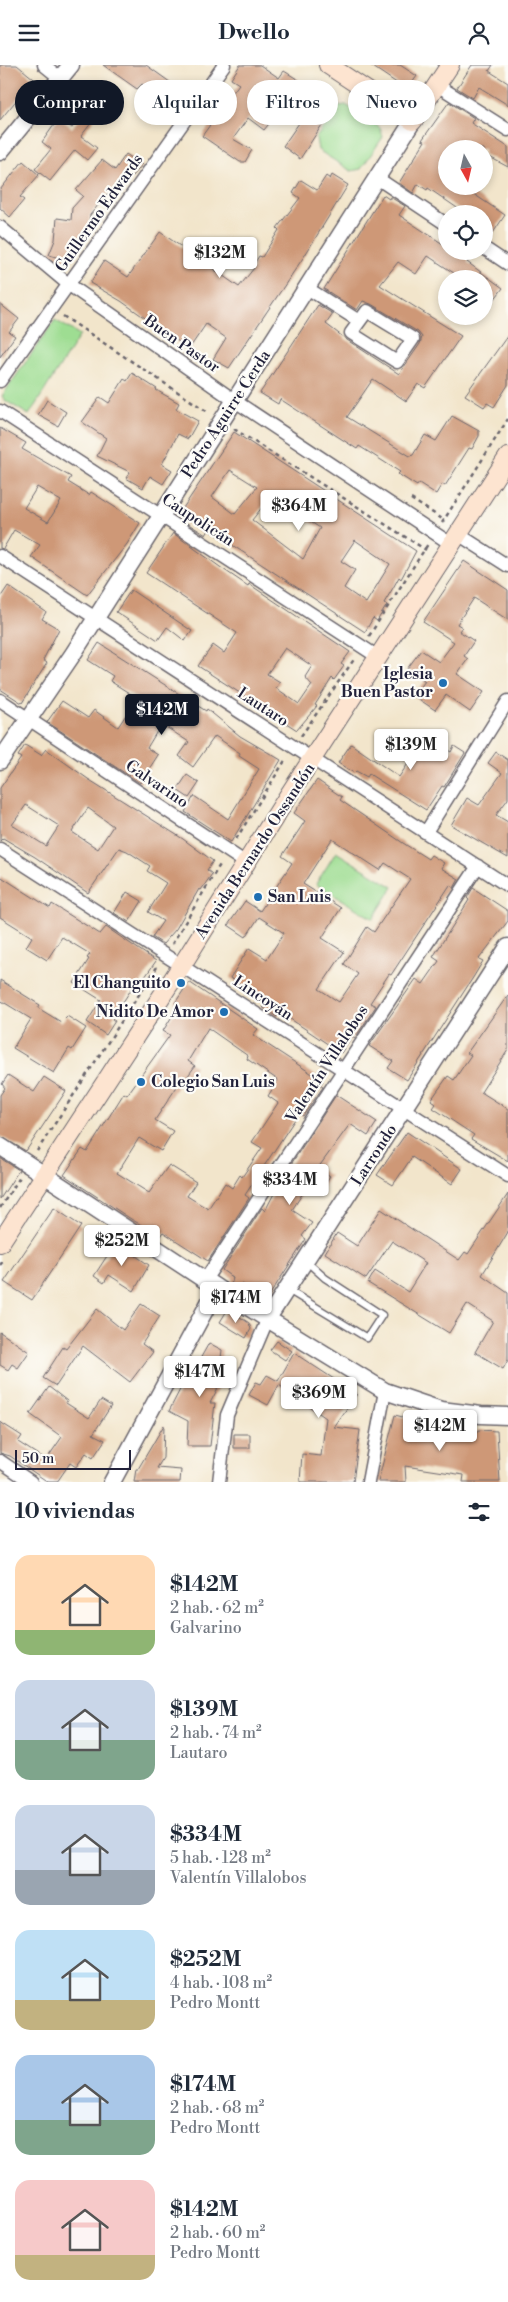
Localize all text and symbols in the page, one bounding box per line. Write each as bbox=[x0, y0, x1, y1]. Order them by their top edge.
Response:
icon: menu bbox=[15, 19, 43, 47]
text: Dwello bbox=[218, 19, 290, 46]
icon: person bbox=[465, 19, 493, 47]
chip: Comprar bbox=[15, 80, 124, 125]
chip: Alquilar bbox=[134, 80, 237, 125]
chip: Filtros bbox=[247, 80, 338, 125]
chip: Nuevo bbox=[348, 80, 435, 125]
north arrow bbox=[438, 140, 492, 195]
map controls bbox=[438, 140, 493, 325]
street label: Guillermo Edwards bbox=[51, 150, 147, 276]
button: locate bbox=[438, 205, 493, 260]
pin: $132M bbox=[185, 237, 255, 279]
text: $132M bbox=[194, 243, 246, 263]
button: layers bbox=[438, 270, 493, 325]
street label: Buen Pastor bbox=[139, 310, 224, 377]
street label: Pedro Aguirre Cerda bbox=[177, 345, 275, 482]
street label: Caupolicán bbox=[158, 489, 238, 551]
pin: $364M bbox=[264, 489, 334, 532]
text: $364M bbox=[271, 496, 327, 516]
place label: Iglesia Buen Pastor bbox=[341, 664, 433, 702]
marker: Iglesia Buen Pastor bbox=[437, 677, 449, 689]
street label: Lautaro bbox=[233, 683, 293, 731]
pin: $142M bbox=[127, 693, 197, 736]
text: $142M bbox=[136, 700, 188, 720]
pin: $139M bbox=[376, 729, 446, 771]
text: $139M bbox=[385, 735, 437, 755]
street label: Galvarino bbox=[122, 756, 192, 812]
street label: Avenida Bernardo Ossandón bbox=[190, 759, 320, 943]
place label: San Luis bbox=[268, 887, 331, 907]
marker: San Luis bbox=[252, 891, 264, 903]
street label: Lincoyán bbox=[229, 971, 297, 1025]
place label: El Changuito bbox=[73, 973, 171, 993]
marker: El Changuito bbox=[175, 977, 187, 989]
street label: Valentín Villalobos bbox=[281, 1001, 373, 1128]
place label: Nidito De Amor bbox=[96, 1002, 214, 1022]
marker: Nidito De Amor bbox=[218, 1006, 230, 1018]
place label: Colegio San Luis bbox=[151, 1072, 275, 1092]
marker: Colegio San Luis bbox=[135, 1076, 147, 1088]
street label: Larrondo bbox=[347, 1121, 401, 1189]
pin: $334M bbox=[255, 1163, 325, 1206]
text: $334M bbox=[263, 1170, 317, 1190]
pin: $252M bbox=[87, 1225, 157, 1267]
text: $252M bbox=[95, 1231, 149, 1251]
pin: $174M bbox=[201, 1281, 271, 1324]
text: $174M bbox=[211, 1288, 261, 1308]
pin: $147M bbox=[165, 1355, 235, 1398]
text: $147M bbox=[175, 1362, 225, 1382]
pin: $369M bbox=[284, 1377, 354, 1419]
text: $369M bbox=[292, 1383, 346, 1403]
pin: $142M bbox=[405, 1409, 475, 1452]
text: $142M bbox=[414, 1416, 466, 1436]
scale bar bbox=[15, 1447, 131, 1470]
text: 50 m bbox=[22, 1450, 54, 1468]
icon: filters bbox=[465, 1498, 493, 1526]
text: 10 viviendas bbox=[15, 1499, 135, 1525]
text: $142M bbox=[170, 1572, 238, 1598]
icon: home bbox=[55, 1575, 115, 1635]
text: 2 hab. · 62 m² bbox=[170, 1598, 264, 1618]
text: Galvarino bbox=[170, 1618, 242, 1638]
text: $139M bbox=[170, 1697, 238, 1723]
icon: home bbox=[55, 1700, 115, 1760]
text: 2 hab. · 74 m² bbox=[170, 1723, 262, 1743]
text: Lautaro bbox=[170, 1743, 228, 1763]
text: $334M bbox=[170, 1822, 242, 1848]
icon: home bbox=[55, 1825, 115, 1885]
text: 5 hab. · 128 m² bbox=[170, 1848, 271, 1868]
text: Valentín Villalobos bbox=[170, 1868, 307, 1888]
text: $252M bbox=[170, 1947, 241, 1973]
icon: home bbox=[55, 1950, 115, 2010]
text: 4 hab. · 108 m² bbox=[170, 1973, 272, 1993]
text: Pedro Montt bbox=[170, 1993, 260, 2013]
text: $174M bbox=[170, 2072, 236, 2098]
icon: home bbox=[55, 2075, 115, 2135]
text: 2 hab. · 68 m² bbox=[170, 2098, 264, 2118]
text: Pedro Montt bbox=[170, 2118, 260, 2138]
text: $142M bbox=[170, 2197, 238, 2223]
icon: home bbox=[55, 2200, 115, 2260]
text: 2 hab. · 60 m² bbox=[170, 2223, 265, 2243]
text: Pedro Montt bbox=[170, 2243, 260, 2263]

